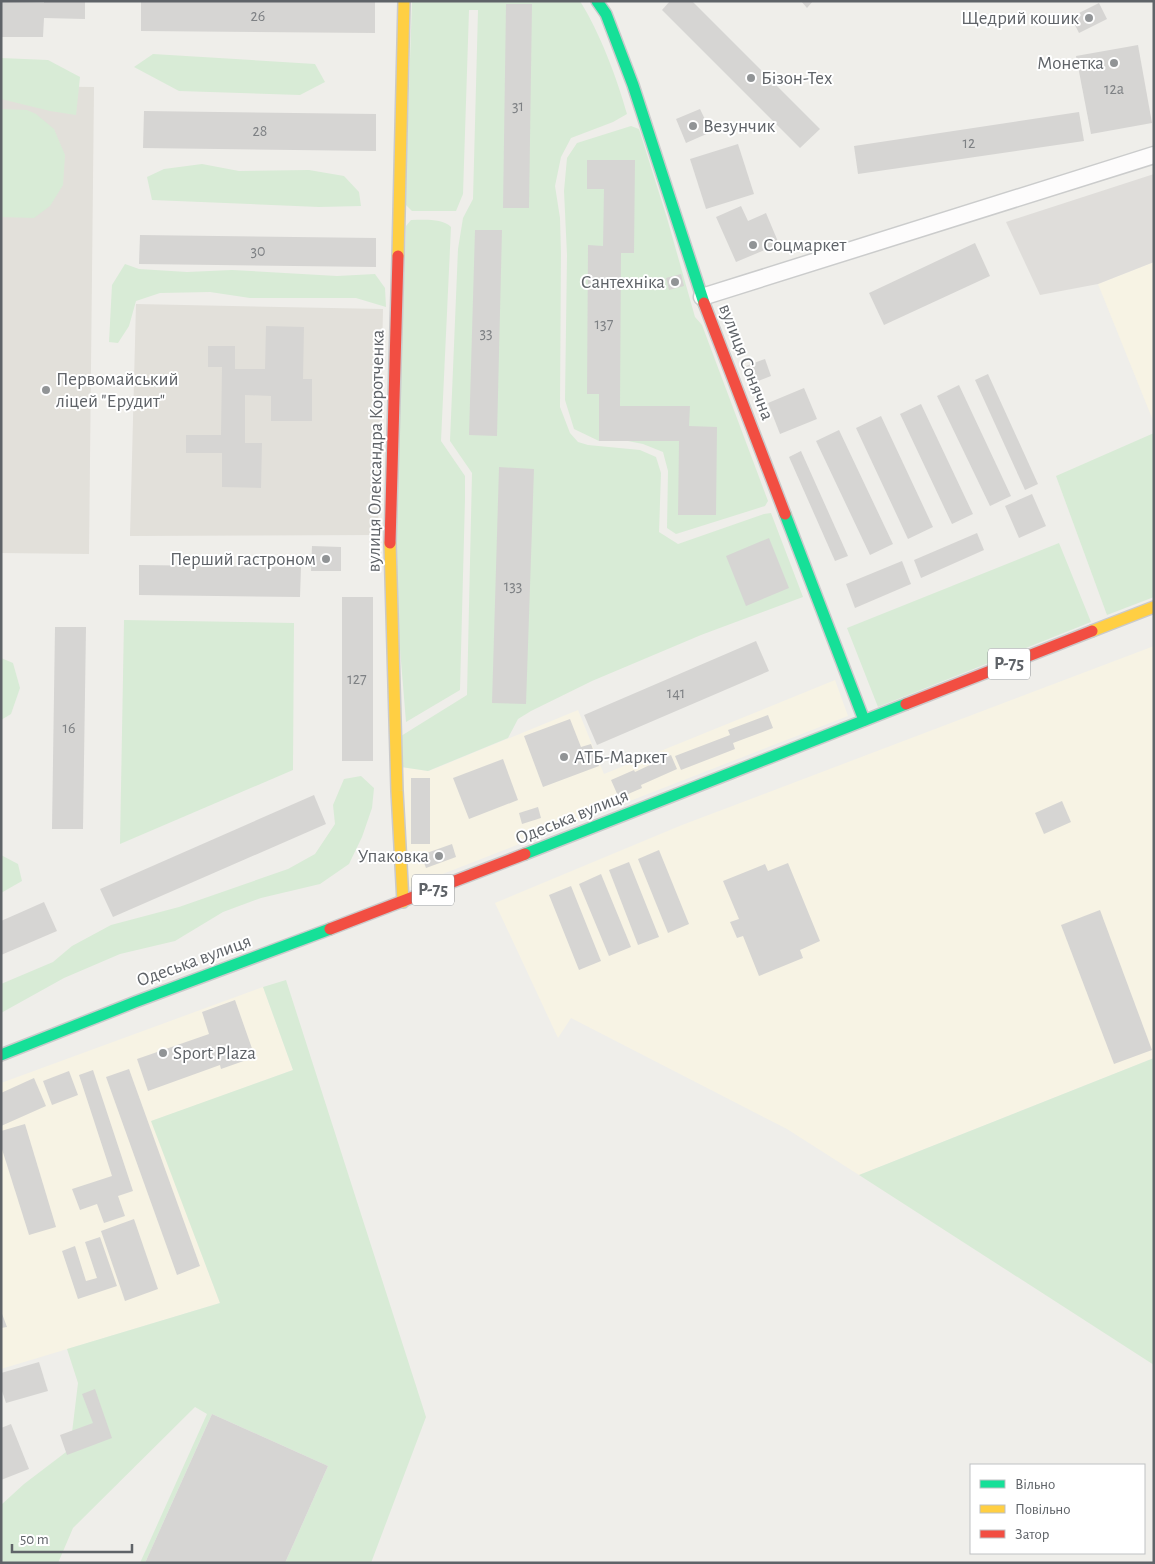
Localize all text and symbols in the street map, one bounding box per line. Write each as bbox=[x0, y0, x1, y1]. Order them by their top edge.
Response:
house number: 26 bbox=[251, 8, 265, 24]
place label: Щедрий кошик bbox=[961, 9, 1079, 28]
marker: Щедрий кошик bbox=[1083, 12, 1095, 24]
place label: Монетка bbox=[1037, 54, 1104, 73]
marker: Монетка bbox=[1108, 57, 1120, 69]
place label: Бізон-Тех bbox=[761, 69, 832, 88]
marker: Бізон-Тех bbox=[745, 72, 757, 84]
house number: 12а bbox=[1104, 81, 1124, 97]
house number: 31 bbox=[512, 98, 524, 114]
place label: Везунчик bbox=[703, 117, 776, 136]
marker: Везунчик bbox=[687, 120, 699, 132]
house number: 28 bbox=[253, 123, 267, 139]
house number: 12 bbox=[963, 135, 975, 151]
place label: Соцмаркет bbox=[763, 236, 846, 255]
marker: Соцмаркет bbox=[747, 239, 759, 251]
house number: 30 bbox=[250, 243, 266, 259]
place label: Сантехніка bbox=[581, 273, 665, 292]
marker: Сантехніка bbox=[669, 276, 681, 288]
street label: вулиця Сонячна bbox=[715, 301, 777, 423]
house number: 137 bbox=[595, 316, 614, 332]
house number: 33 bbox=[479, 325, 493, 341]
street label: вулиця Олександра Коротченка bbox=[364, 329, 388, 573]
place label: Первомайський ліцей "Ерудит" bbox=[56, 370, 179, 411]
marker: Первомайський ліцей "Ерудит" bbox=[40, 384, 52, 396]
place label: Перший гастроном bbox=[170, 550, 316, 569]
marker: Перший гастроном bbox=[320, 553, 332, 565]
house number: 133 bbox=[504, 578, 522, 594]
road number: Р-75 bbox=[988, 649, 1030, 680]
house number: 127 bbox=[347, 671, 367, 687]
house number: 141 bbox=[667, 685, 685, 701]
house number: 16 bbox=[62, 720, 76, 736]
place label: АТБ-Маркет bbox=[574, 748, 667, 767]
marker: АТБ-Маркет bbox=[558, 751, 570, 763]
street label: Одеська вулиця bbox=[513, 786, 631, 848]
place label: Упаковка bbox=[358, 847, 429, 866]
marker: Упаковка bbox=[433, 850, 445, 862]
road number: Р-75 bbox=[412, 874, 454, 906]
street label: Одеська вулиця bbox=[134, 931, 254, 991]
place label: Sport Plaza bbox=[173, 1044, 256, 1063]
marker: Sport Plaza bbox=[157, 1047, 169, 1059]
legend bbox=[970, 1464, 1145, 1554]
text: Вільно bbox=[1015, 1477, 1055, 1492]
text: Повільно bbox=[1015, 1502, 1071, 1517]
scale bar bbox=[12, 1522, 132, 1554]
text: Затор bbox=[1015, 1527, 1050, 1542]
text: 50 m bbox=[20, 1532, 49, 1547]

